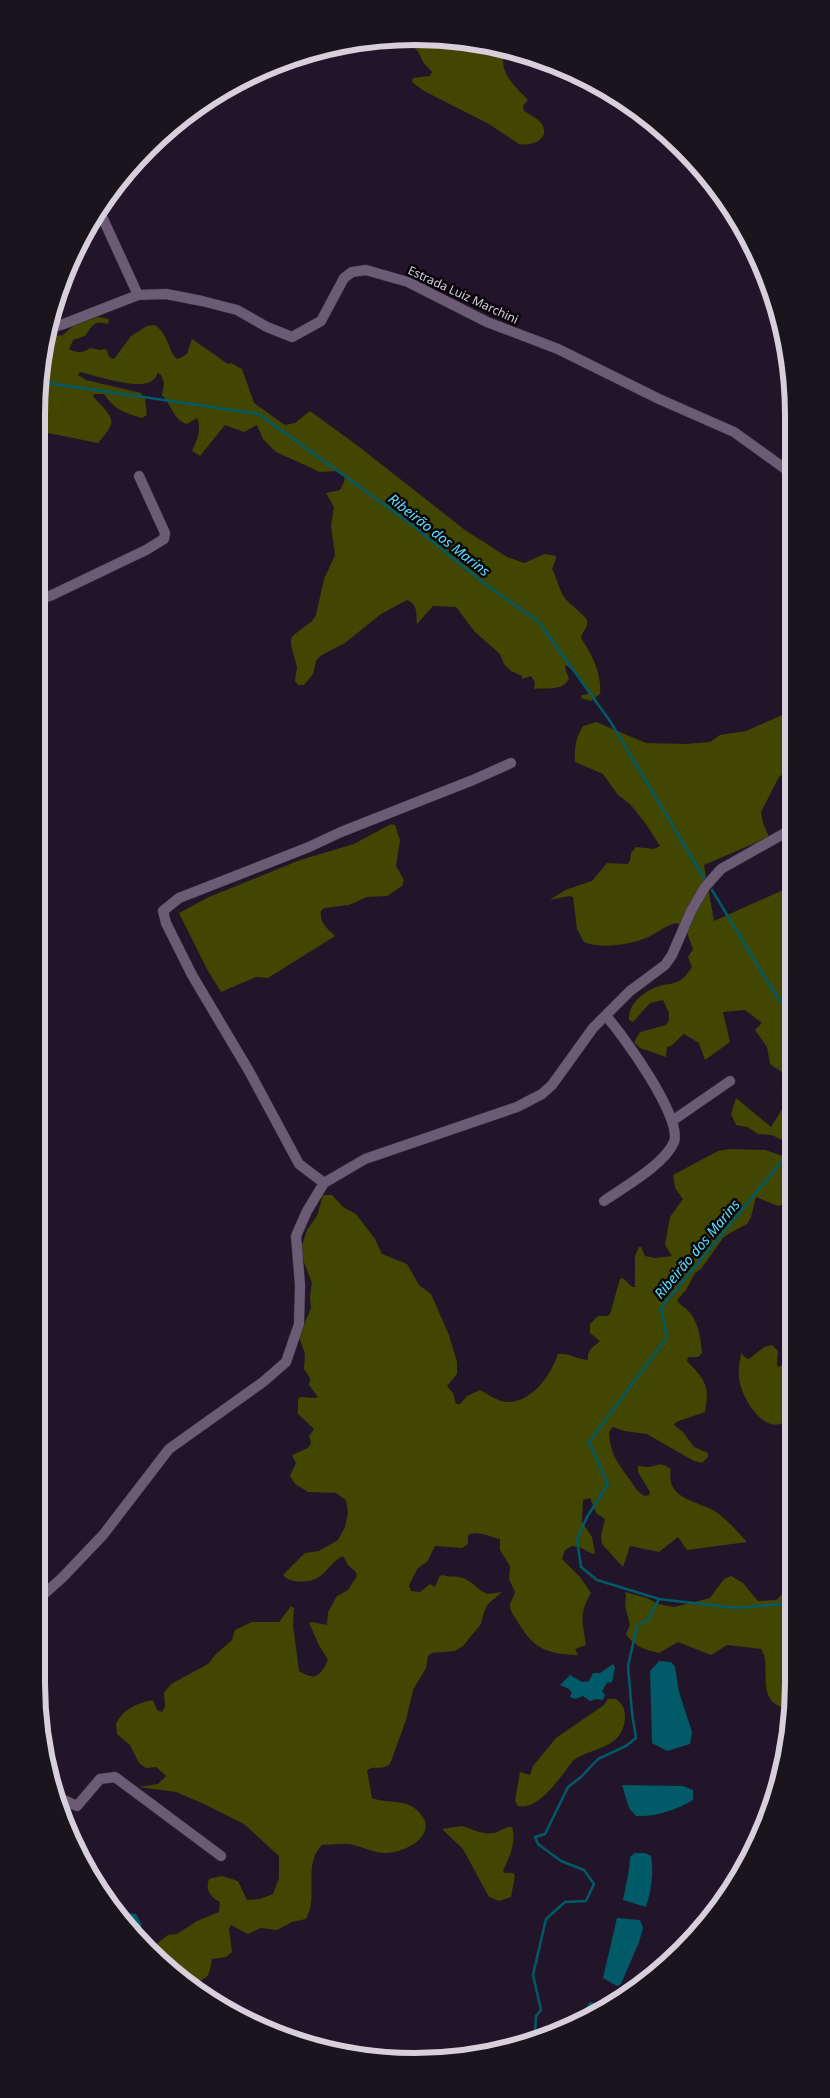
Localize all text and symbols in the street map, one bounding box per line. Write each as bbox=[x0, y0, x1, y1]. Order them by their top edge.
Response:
street label: Estrada Luiz Marchini bbox=[405, 261, 521, 328]
water label: Ribeirão dos Marins bbox=[385, 489, 494, 580]
water label: Ribeirão dos Marins bbox=[650, 1195, 744, 1302]

